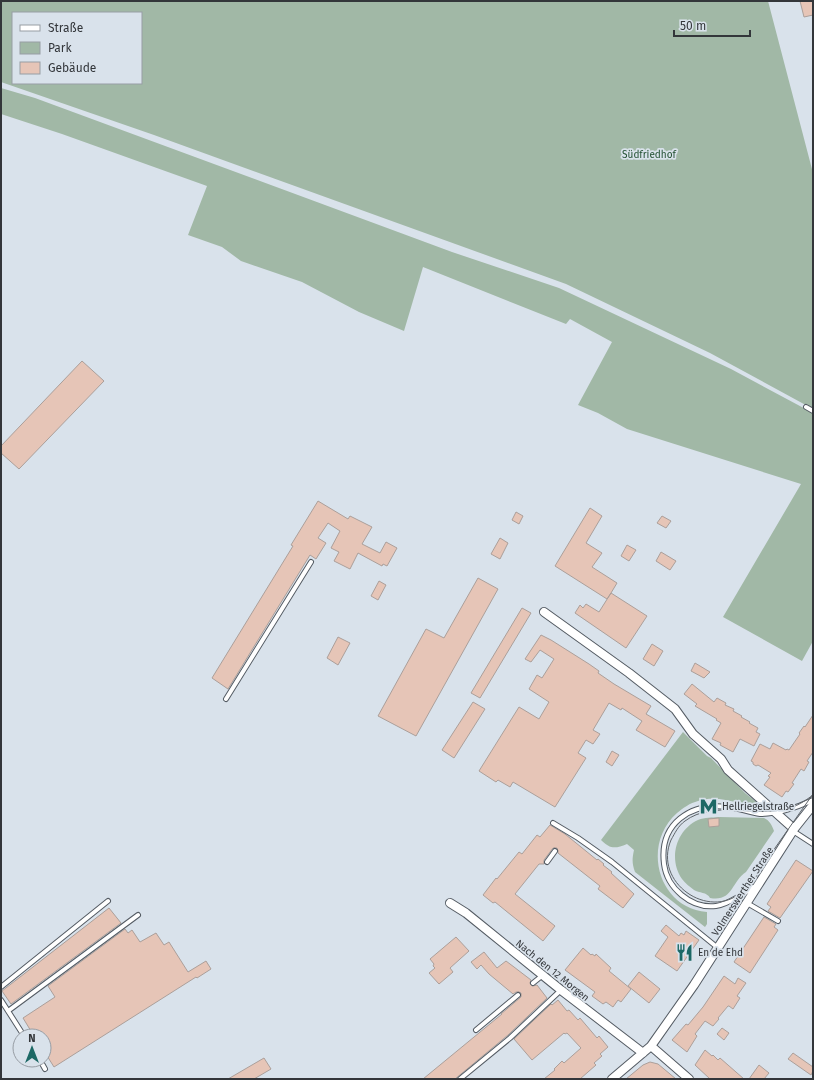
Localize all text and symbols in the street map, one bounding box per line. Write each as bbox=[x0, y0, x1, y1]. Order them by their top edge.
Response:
legend bbox=[12, 12, 142, 84]
scale bar bbox=[674, 12, 750, 38]
text: 50 m bbox=[680, 19, 706, 33]
text: Straße bbox=[48, 21, 83, 35]
text: Park bbox=[48, 41, 72, 55]
text: Gebäude bbox=[48, 61, 96, 75]
park label: Südfriedhof bbox=[622, 149, 677, 161]
metro station icon: Hellriegelstraße bbox=[699, 796, 719, 816]
place label: Hellriegelstraße bbox=[722, 801, 794, 813]
street label: Volmerswerther Straße bbox=[710, 845, 776, 938]
street label: Nach den 12 Morgen bbox=[513, 937, 592, 1004]
restaurant icon: En de Ehd bbox=[675, 942, 695, 962]
place label: En de Ehd bbox=[698, 947, 743, 959]
north arrow bbox=[12, 1028, 52, 1068]
text: N bbox=[28, 1032, 36, 1045]

